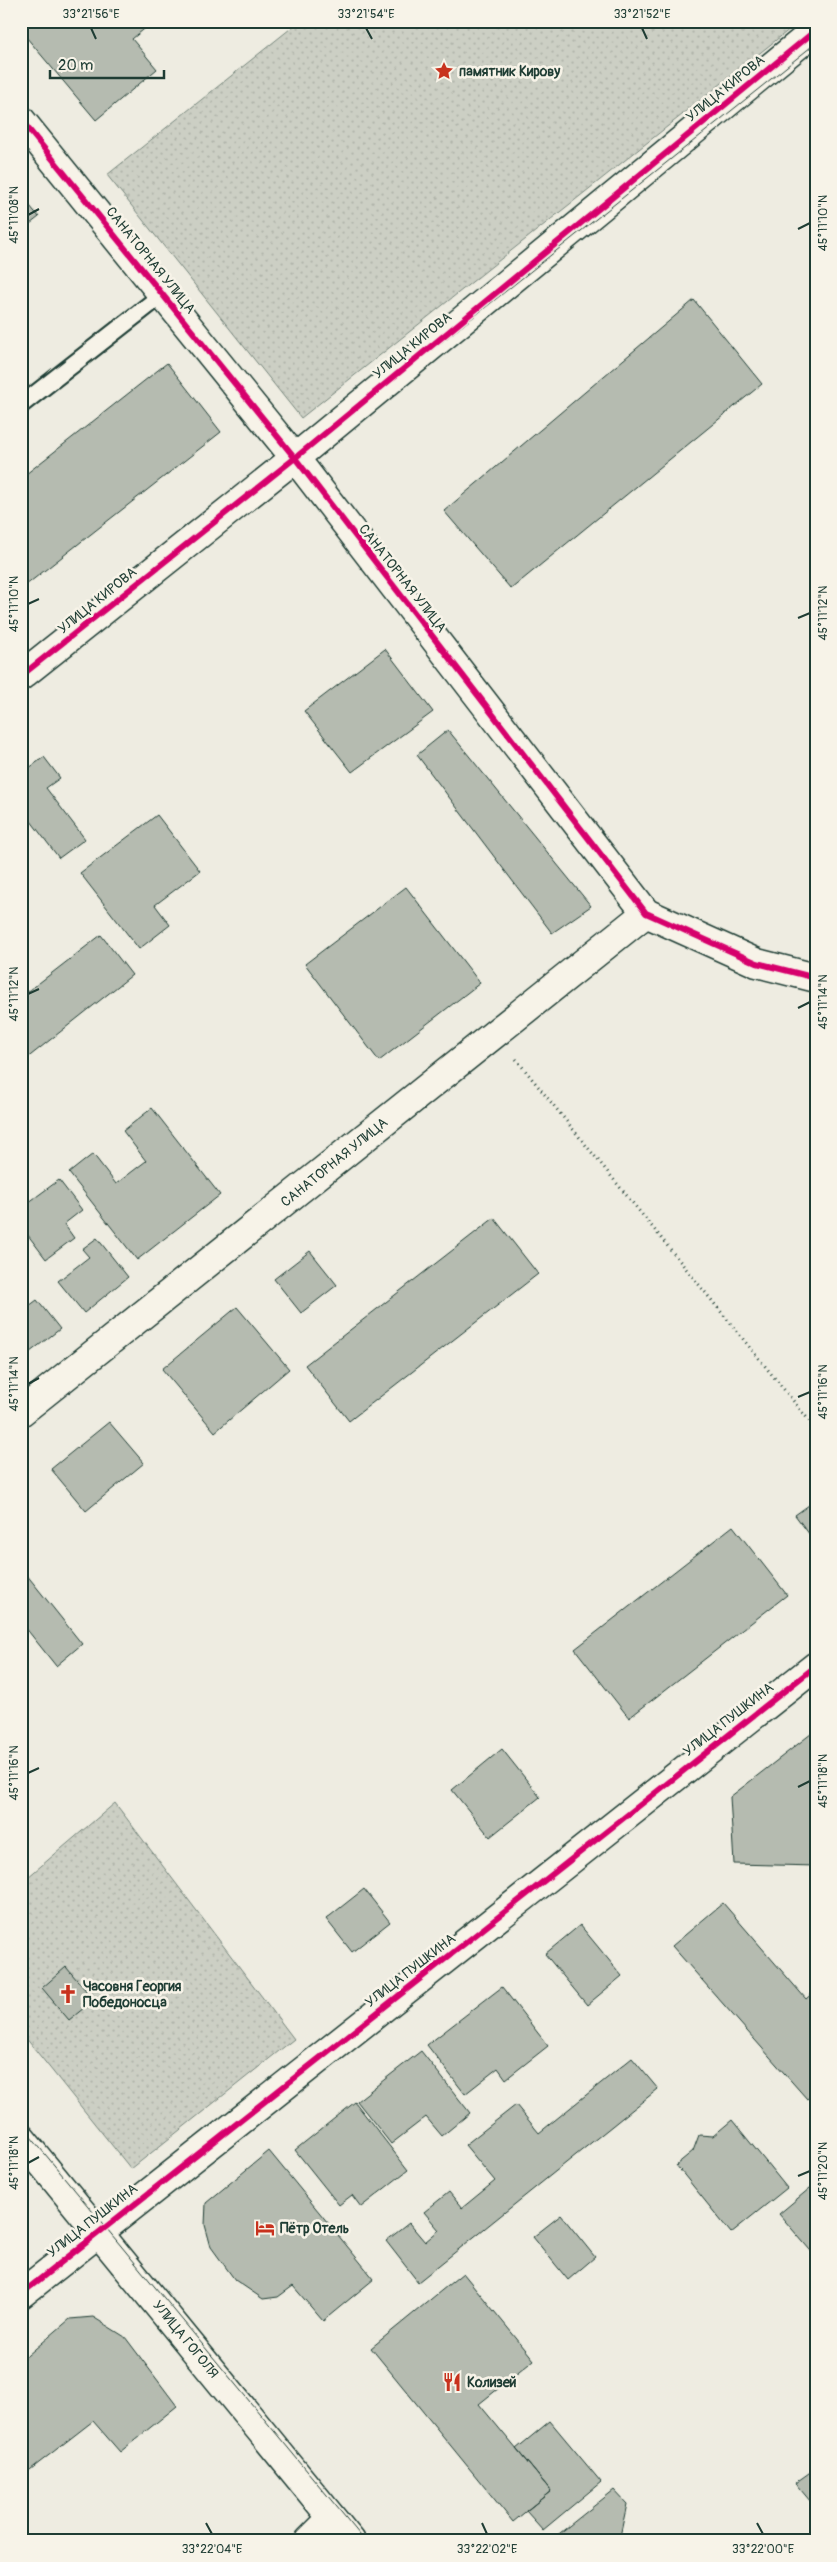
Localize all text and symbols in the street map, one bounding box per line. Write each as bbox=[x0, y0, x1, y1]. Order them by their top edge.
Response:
text: 33°21'56"E bbox=[62, 7, 120, 22]
text: 33°21'54"E bbox=[337, 7, 395, 22]
text: 33°21'52"E bbox=[614, 7, 670, 22]
scale bar bbox=[50, 48, 164, 80]
street label: УЛИЦА КИРОВА bbox=[682, 51, 768, 125]
text: 20 m bbox=[58, 56, 93, 75]
place icon: памятник Кирову bbox=[433, 60, 455, 82]
place label: памятник Кирову bbox=[459, 63, 560, 80]
text: 45°11'08"N bbox=[7, 186, 22, 244]
text: 45°11'10"N bbox=[816, 195, 831, 251]
street label: САНАТОРНАЯ УЛИЦА bbox=[102, 203, 199, 317]
street label: УЛИЦА КИРОВА bbox=[369, 308, 455, 382]
street label: САНАТОРНАЯ УЛИЦА bbox=[355, 521, 450, 636]
street label: УЛИЦА КИРОВА bbox=[54, 563, 140, 637]
text: 45°11'10"N bbox=[7, 576, 22, 632]
text: 45°11'12"N bbox=[816, 586, 831, 640]
text: 45°11'12"N bbox=[7, 967, 22, 1021]
text: 45°11'14"N bbox=[816, 974, 831, 1030]
street label: САНАТОРНАЯ УЛИЦА bbox=[277, 1114, 391, 1211]
text: 45°11'14"N bbox=[7, 1356, 22, 1412]
text: 45°11'16"N bbox=[816, 1364, 831, 1420]
street label: УЛИЦА ПУШКИНА bbox=[680, 1679, 777, 1760]
text: 45°11'16"N bbox=[7, 1745, 22, 1801]
text: 45°11'18"N bbox=[816, 1754, 831, 1808]
street label: УЛИЦА ПУШКИНА bbox=[362, 1930, 459, 2011]
place label: Часовня Георгия Победоносца bbox=[83, 1978, 182, 2011]
church icon: Часовня Георгия Победоносца bbox=[57, 1983, 79, 2005]
text: 45°11'18"N bbox=[7, 2136, 22, 2190]
text: 45°11'20"N bbox=[816, 2142, 831, 2200]
street label: УЛИЦА ПУШКИНА bbox=[44, 2180, 141, 2261]
hotel icon: Пётр Отель bbox=[254, 2217, 276, 2239]
place label: Пётр Отель bbox=[280, 2220, 349, 2237]
street label: УЛИЦА ГОГОЛЯ bbox=[149, 2297, 222, 2382]
restaurant icon: Колизей bbox=[441, 2371, 463, 2393]
place label: Колизей bbox=[467, 2374, 517, 2391]
text: 33°22'04"E bbox=[182, 2542, 242, 2557]
text: 33°22'02"E bbox=[457, 2542, 517, 2557]
text: 33°22'00"E bbox=[732, 2542, 794, 2557]

